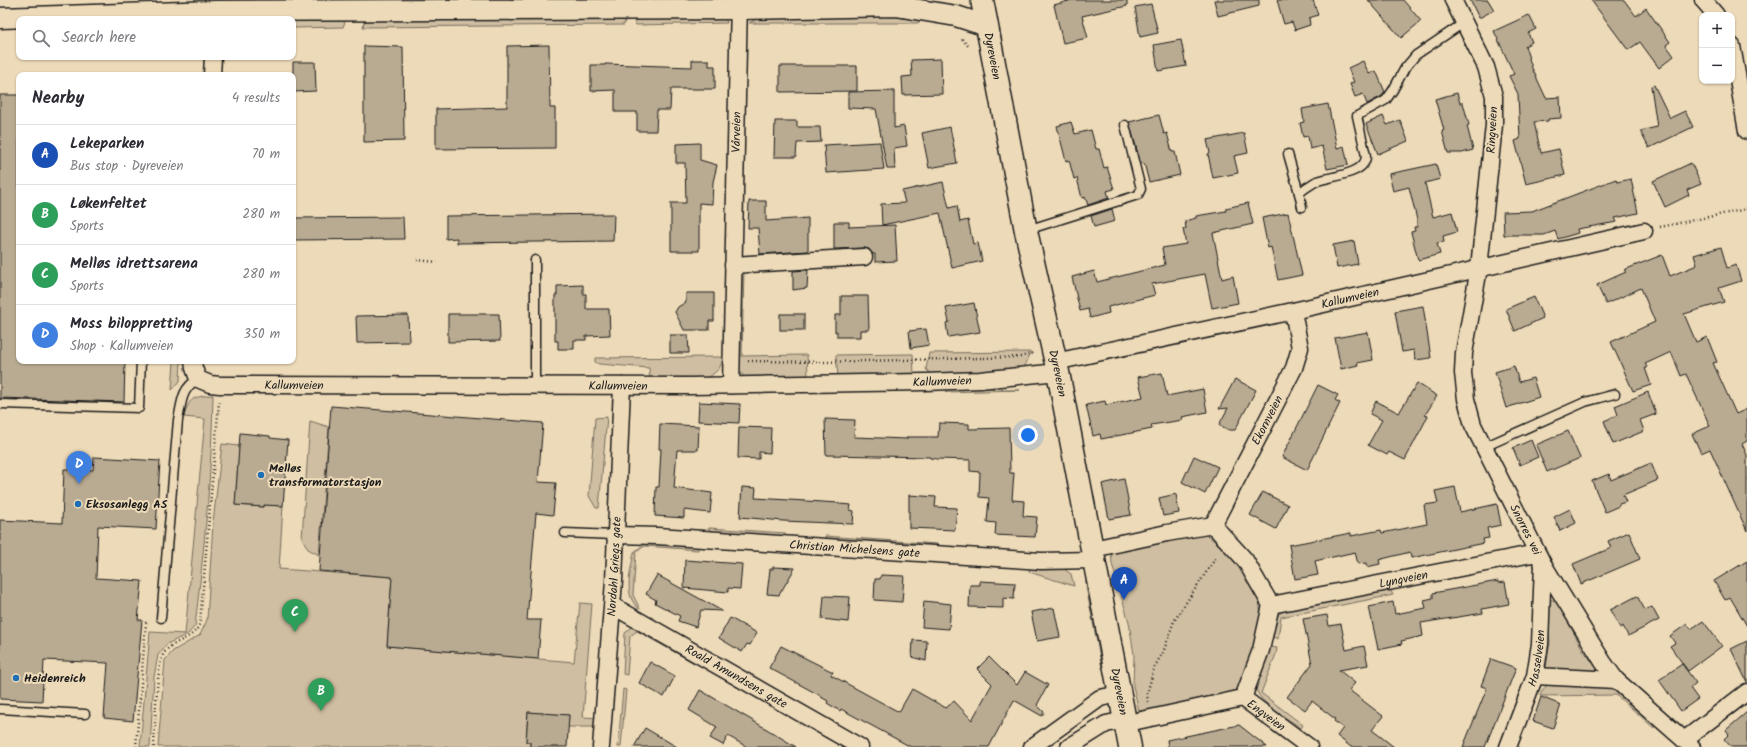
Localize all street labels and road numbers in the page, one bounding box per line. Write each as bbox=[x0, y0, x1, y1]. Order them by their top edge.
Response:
street label: Dyreveien bbox=[978, 31, 1006, 81]
street label: Ringveien bbox=[1482, 106, 1503, 154]
street label: Vårveien bbox=[727, 111, 747, 153]
street label: Kallumveien bbox=[1319, 283, 1381, 314]
street label: Dyreveien bbox=[1043, 348, 1072, 399]
street label: Kallumveien bbox=[912, 371, 972, 392]
street label: Kallumveien bbox=[265, 376, 324, 395]
street label: Kallumveien bbox=[589, 377, 648, 396]
street label: Ekornveien bbox=[1247, 392, 1288, 449]
street label: Snorres vei bbox=[1504, 501, 1547, 560]
street label: Nordahl Griegs gate bbox=[602, 516, 627, 617]
street label: Christian Michelsens gate bbox=[789, 536, 921, 563]
street label: Lyngveien bbox=[1377, 566, 1430, 594]
street label: Hasselveien bbox=[1523, 629, 1551, 690]
street label: Roald Amundsens gate bbox=[681, 640, 791, 714]
street label: Dyreveien bbox=[1105, 666, 1133, 717]
street label: Engveien bbox=[1243, 695, 1289, 737]

